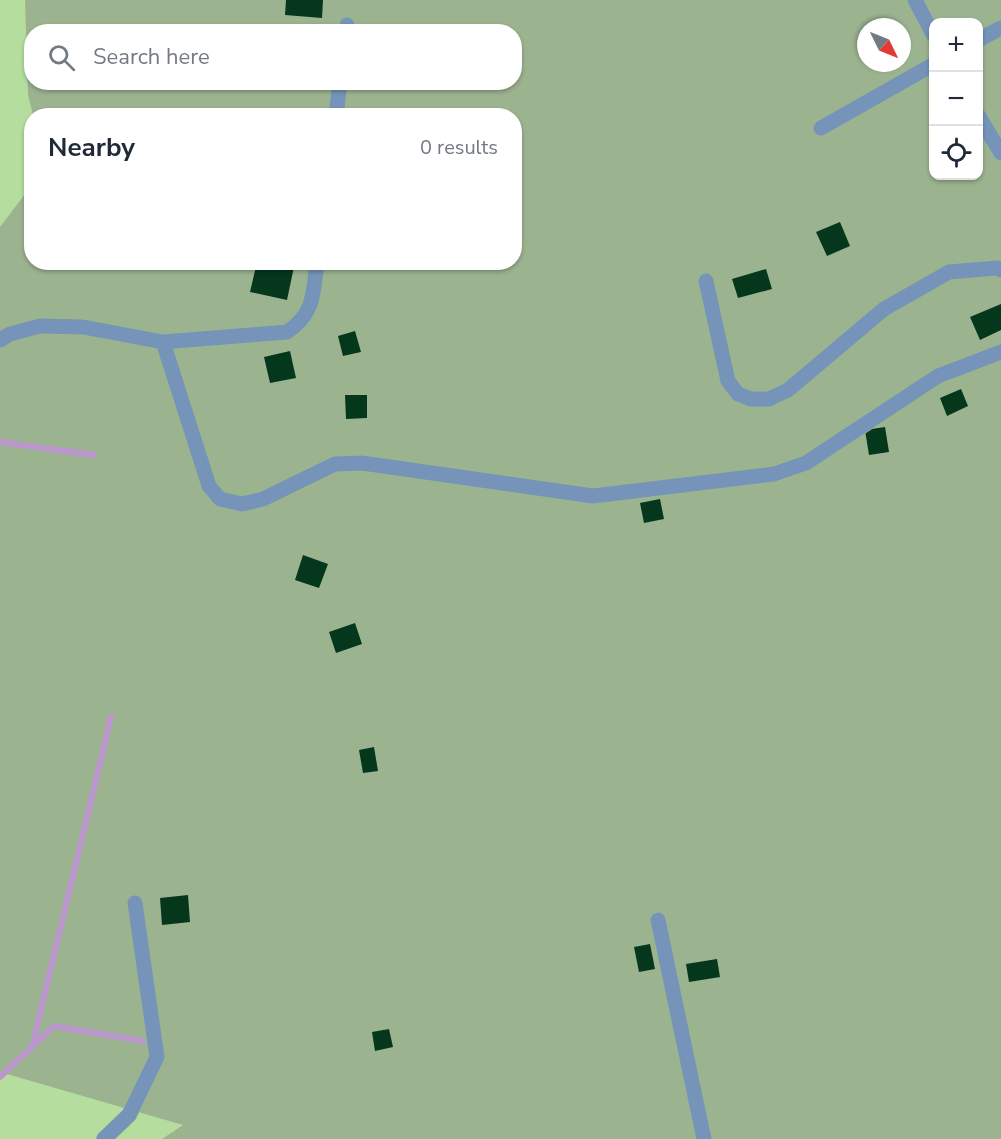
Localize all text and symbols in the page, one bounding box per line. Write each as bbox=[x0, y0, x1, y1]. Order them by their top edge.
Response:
north arrow bbox=[857, 18, 911, 72]
map controls bbox=[929, 18, 983, 180]
button: + bbox=[929, 18, 983, 72]
search box bbox=[24, 24, 522, 90]
icon: search bbox=[45, 41, 78, 74]
text: Search here bbox=[93, 42, 210, 72]
button: − bbox=[929, 72, 983, 126]
button: locate bbox=[929, 126, 983, 180]
text: Nearby bbox=[48, 130, 135, 165]
text: 0 results bbox=[420, 134, 498, 161]

